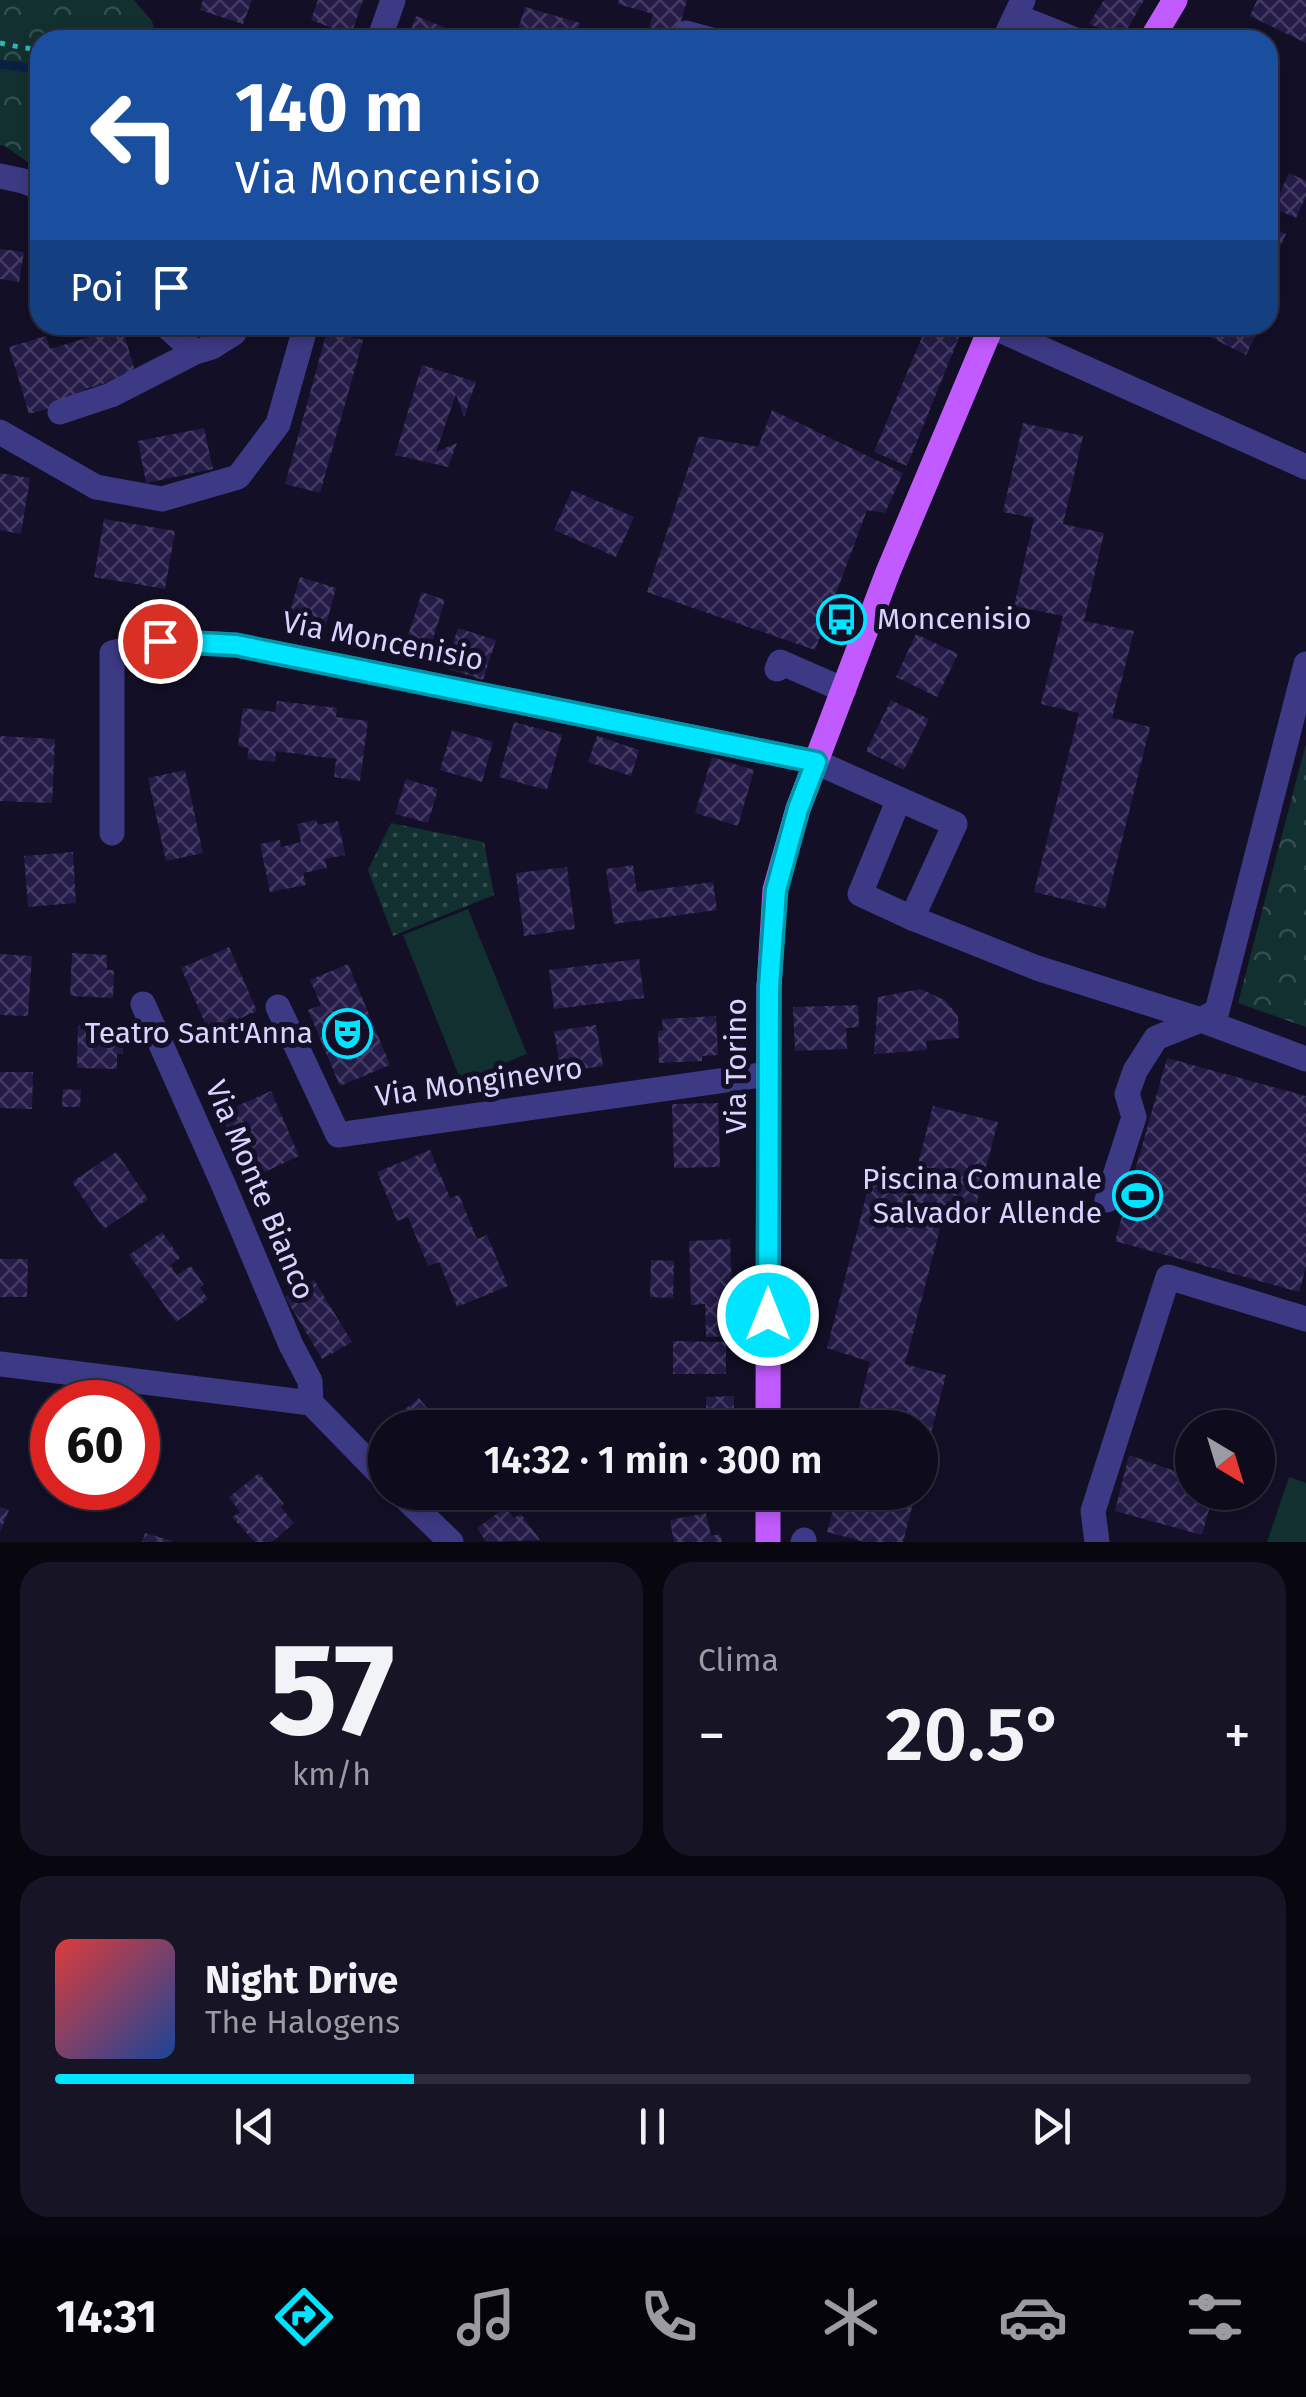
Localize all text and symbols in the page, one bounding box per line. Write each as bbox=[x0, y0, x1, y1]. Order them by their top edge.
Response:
text: 140 m bbox=[235, 66, 424, 150]
icon: left bbox=[70, 70, 200, 200]
text: Via Moncenisio bbox=[235, 151, 541, 205]
icon: arrive bbox=[144, 260, 199, 315]
text: Poi bbox=[70, 265, 124, 311]
bus stop icon: Moncenisio bbox=[816, 593, 868, 645]
pin bbox=[118, 599, 203, 684]
place label: Moncenisio bbox=[877, 601, 1032, 637]
street label: Via Moncenisio bbox=[279, 604, 487, 678]
icon: arrive bbox=[133, 614, 188, 669]
street label: Via Torino bbox=[718, 998, 754, 1134]
theatre icon: Teatro Sant'Anna bbox=[322, 1007, 374, 1059]
place label: Teatro Sant'Anna bbox=[85, 1015, 313, 1051]
street label: Via Monginevro bbox=[373, 1050, 585, 1114]
street label: Via Monte Bianco bbox=[198, 1075, 322, 1305]
place label: Piscina Comunale Salvador Allende bbox=[862, 1161, 1102, 1231]
sports icon: Piscina Comunale Salvador Allende bbox=[1111, 1170, 1163, 1222]
position arrow bbox=[716, 1263, 820, 1367]
speed limit sign: 60 bbox=[30, 1380, 160, 1510]
north arrow bbox=[1175, 1410, 1275, 1510]
map controls bbox=[1175, 1410, 1275, 1510]
text: 14:32 · 1 min · 300 m bbox=[484, 1437, 822, 1483]
text: 57 bbox=[268, 1612, 395, 1768]
text: Clima bbox=[698, 1641, 779, 1679]
text: 20.5° bbox=[885, 1690, 1064, 1780]
text: − bbox=[698, 1703, 726, 1769]
text: + bbox=[1224, 1703, 1251, 1769]
text: km/h bbox=[292, 1755, 371, 1793]
text: Night Drive bbox=[205, 1957, 398, 2003]
text: The Halogens bbox=[205, 2003, 400, 2041]
icon: previous bbox=[227, 2099, 282, 2154]
icon: pause bbox=[625, 2099, 680, 2154]
icon: next bbox=[1024, 2099, 1079, 2154]
icon: directions bbox=[269, 2282, 339, 2352]
icon: music bbox=[451, 2282, 521, 2352]
icon: phone bbox=[634, 2282, 704, 2352]
icon: climate bbox=[816, 2282, 886, 2352]
icon: car bbox=[998, 2282, 1068, 2352]
icon: filters bbox=[1180, 2282, 1250, 2352]
text: 14:31 bbox=[56, 2290, 157, 2344]

